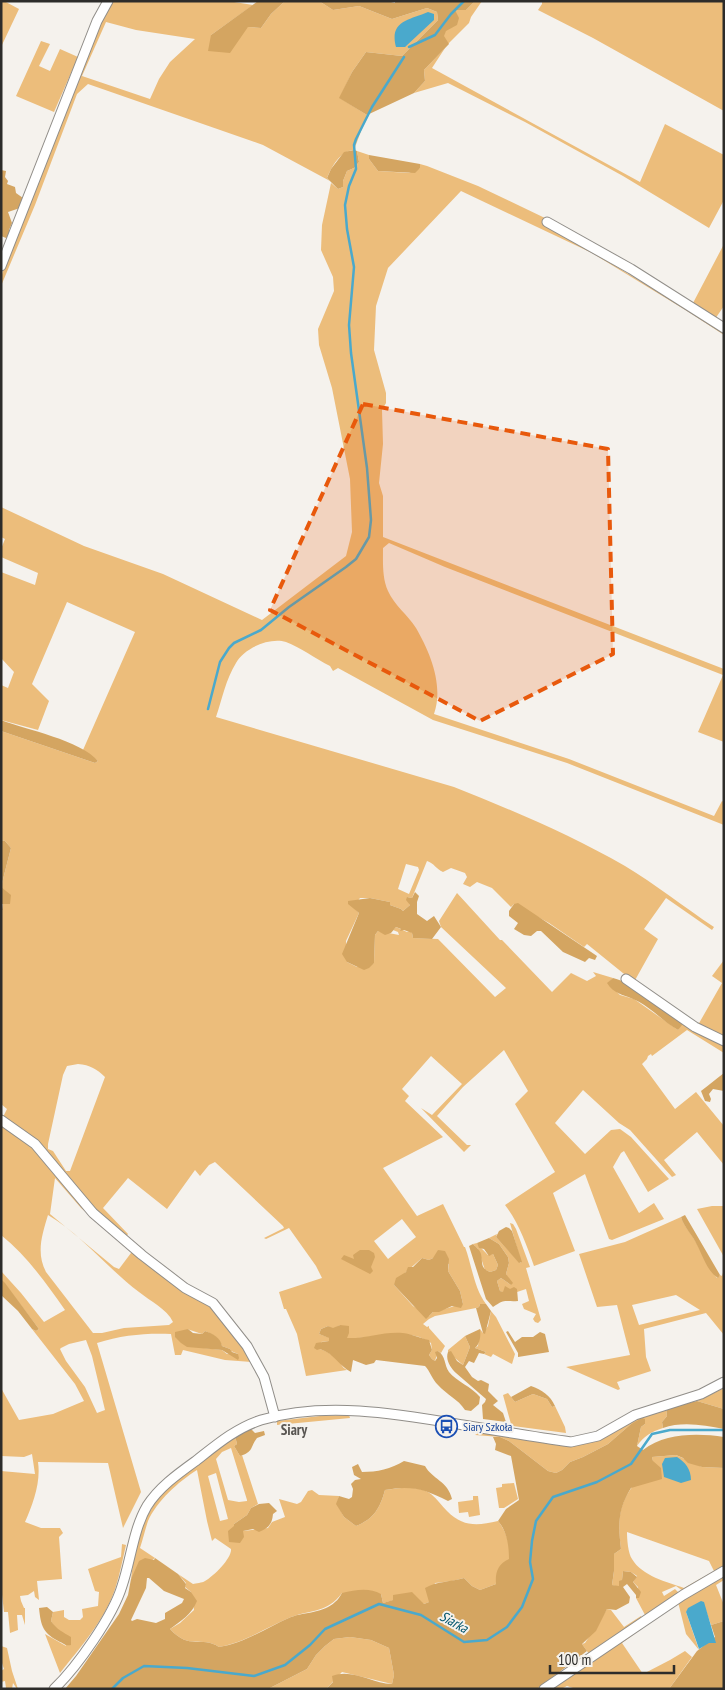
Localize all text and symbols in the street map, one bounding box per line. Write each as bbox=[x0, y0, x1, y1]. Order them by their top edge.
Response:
bus stop icon: Siary Szkoła bbox=[435, 1415, 459, 1439]
place label: Siary Szkoła bbox=[463, 1419, 513, 1434]
district label: Siary bbox=[281, 1420, 308, 1439]
water label: Siarka bbox=[437, 1607, 472, 1638]
scale bar bbox=[550, 1642, 674, 1674]
text: 100 m bbox=[558, 1650, 591, 1669]

